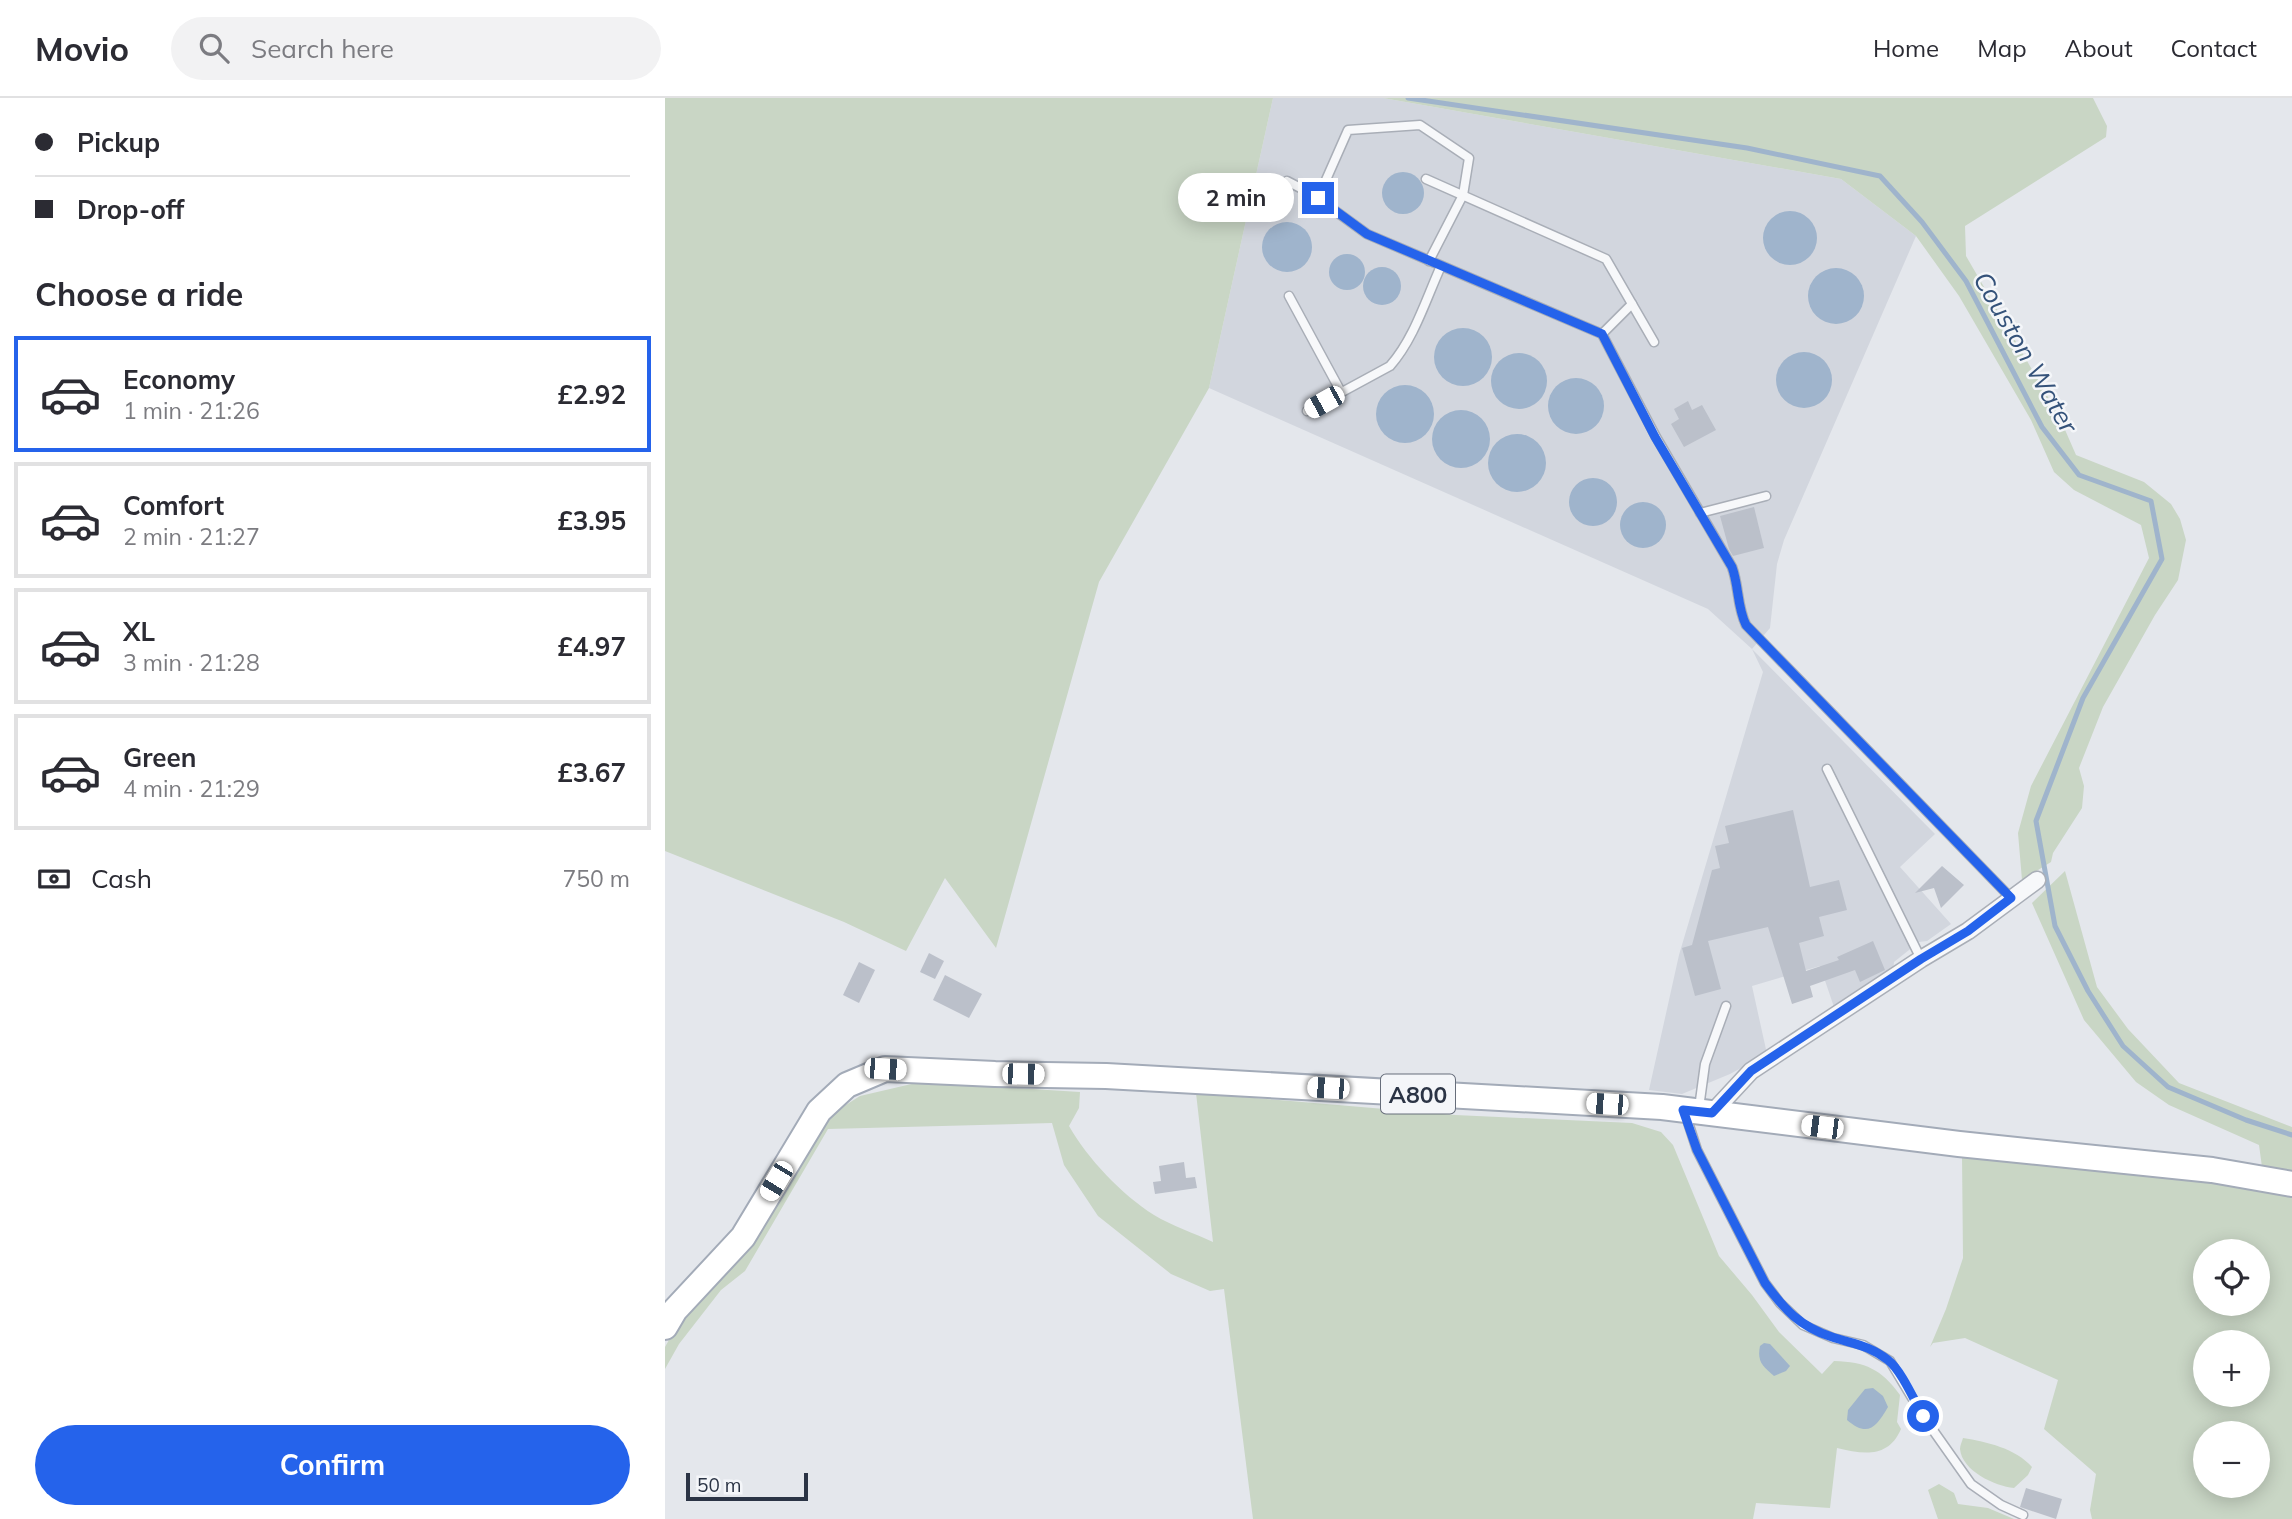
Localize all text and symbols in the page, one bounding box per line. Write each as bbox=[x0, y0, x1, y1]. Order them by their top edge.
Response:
search box bbox=[171, 17, 661, 80]
text: Movio bbox=[35, 28, 129, 69]
icon: search bbox=[195, 29, 233, 67]
text: Search here bbox=[251, 32, 394, 65]
text: Home bbox=[1873, 33, 1939, 63]
text: Map bbox=[1977, 33, 2027, 63]
text: About bbox=[2065, 33, 2133, 63]
text: Contact bbox=[2171, 33, 2257, 63]
text: Pickup bbox=[77, 126, 160, 159]
callout: 2 min bbox=[1178, 174, 1293, 222]
route end bbox=[1302, 182, 1334, 214]
text: 2 min bbox=[1206, 183, 1266, 212]
text: Drop-off bbox=[77, 193, 184, 226]
water label: Couston Water bbox=[1966, 265, 2086, 440]
text: Choose a ride bbox=[35, 274, 243, 314]
icon: car bbox=[39, 363, 102, 426]
text: Economy bbox=[123, 363, 235, 396]
text: £2.92 bbox=[557, 378, 626, 411]
car bbox=[1301, 383, 1348, 421]
text: 1 min · 21:26 bbox=[123, 396, 260, 425]
icon: car bbox=[39, 489, 102, 552]
text: Comfort bbox=[123, 489, 224, 522]
text: £3.95 bbox=[557, 504, 626, 537]
text: 2 min · 21:27 bbox=[123, 522, 260, 551]
icon: car bbox=[39, 615, 102, 678]
text: XL bbox=[123, 615, 155, 648]
text: £4.97 bbox=[557, 630, 626, 663]
text: 3 min · 21:28 bbox=[123, 648, 260, 677]
icon: car bbox=[39, 741, 102, 804]
text: Green bbox=[123, 741, 196, 774]
text: £3.67 bbox=[557, 756, 626, 789]
text: 4 min · 21:29 bbox=[123, 774, 260, 803]
icon: cash bbox=[35, 860, 73, 898]
text: Cash bbox=[91, 862, 152, 895]
text: 750 m bbox=[562, 864, 630, 893]
car bbox=[864, 1057, 907, 1081]
car bbox=[1002, 1063, 1045, 1085]
road number: A800 bbox=[1381, 1074, 1455, 1113]
car bbox=[1307, 1076, 1350, 1100]
car bbox=[1586, 1092, 1629, 1116]
car bbox=[1800, 1114, 1845, 1140]
car bbox=[757, 1158, 796, 1204]
map controls bbox=[2193, 1239, 2270, 1498]
button: locate bbox=[2193, 1239, 2270, 1316]
button: + bbox=[2193, 1330, 2270, 1407]
route start bbox=[1907, 1400, 1939, 1432]
button: − bbox=[2193, 1421, 2270, 1498]
button: Confirm bbox=[35, 1425, 630, 1505]
scale bar bbox=[686, 1470, 809, 1502]
text: 50 m bbox=[697, 1473, 741, 1497]

